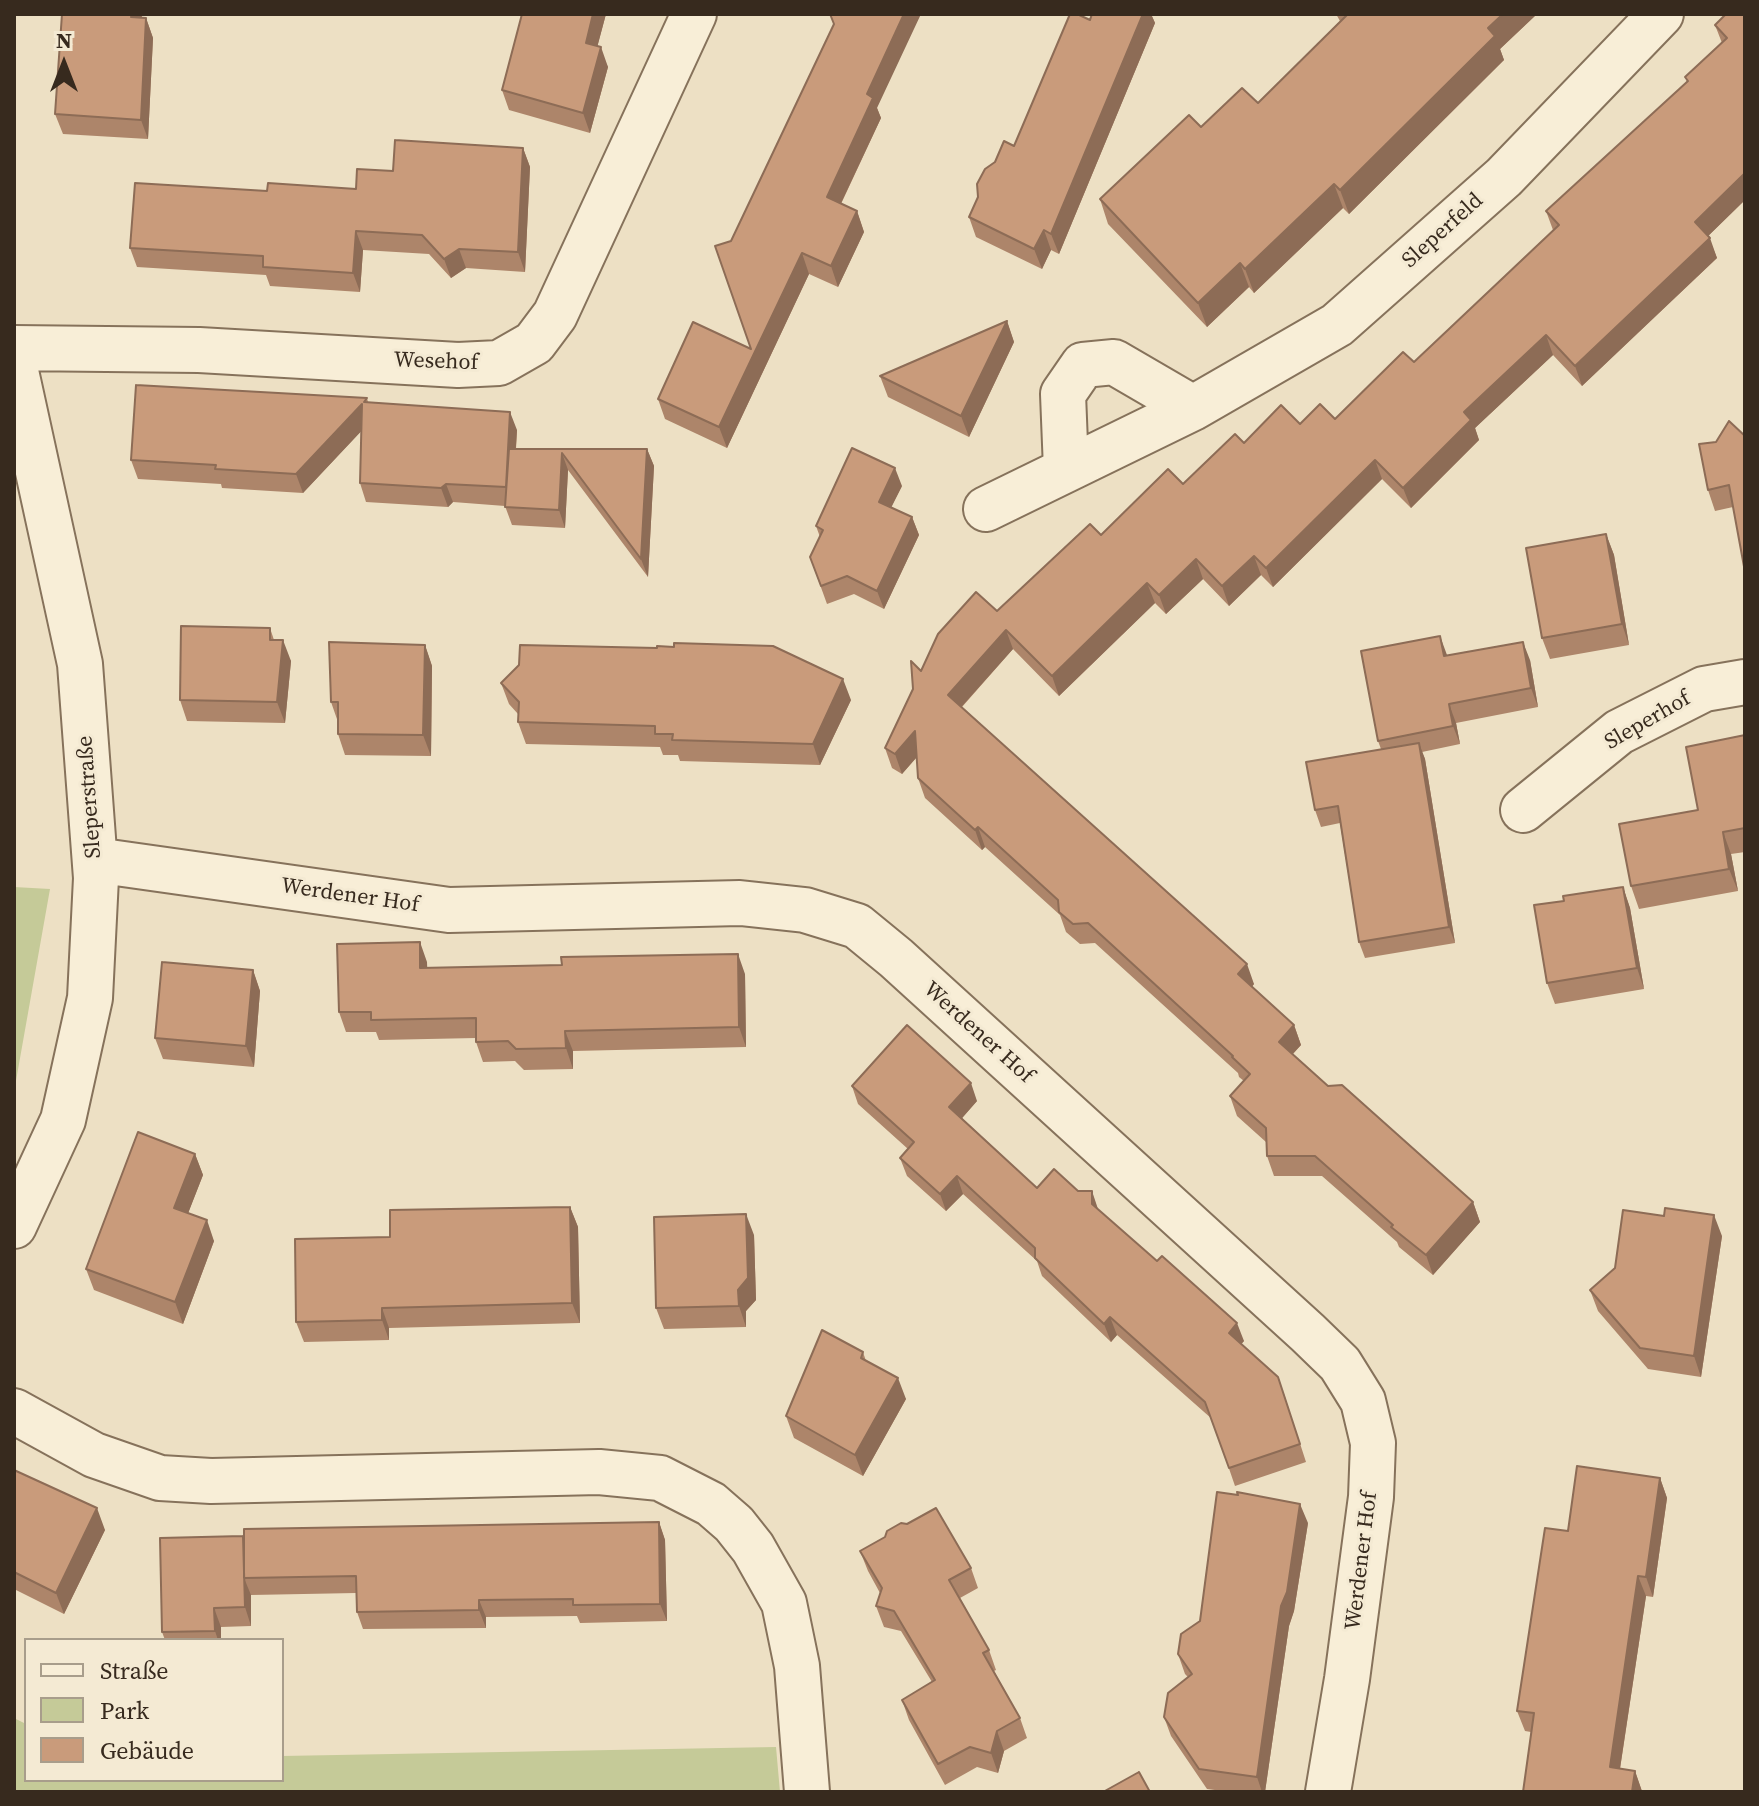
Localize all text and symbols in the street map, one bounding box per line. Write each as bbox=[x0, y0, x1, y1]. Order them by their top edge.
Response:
north arrow bbox=[24, 24, 104, 104]
text: N bbox=[56, 25, 72, 55]
street label: Sleperfeld bbox=[1397, 188, 1489, 274]
street label: Wesehof bbox=[393, 347, 479, 377]
street label: Sleperhof bbox=[1600, 686, 1696, 756]
street label: Sleperstraße bbox=[73, 735, 107, 859]
street label: Werdener Hof bbox=[279, 873, 421, 919]
street label: Werdener Hof bbox=[917, 977, 1039, 1089]
street label: Werdener Hof bbox=[1340, 1490, 1384, 1632]
legend bbox=[24, 1638, 284, 1782]
text: Straße bbox=[100, 1654, 168, 1687]
text: Park bbox=[100, 1694, 149, 1727]
text: Gebäude bbox=[100, 1734, 194, 1767]

